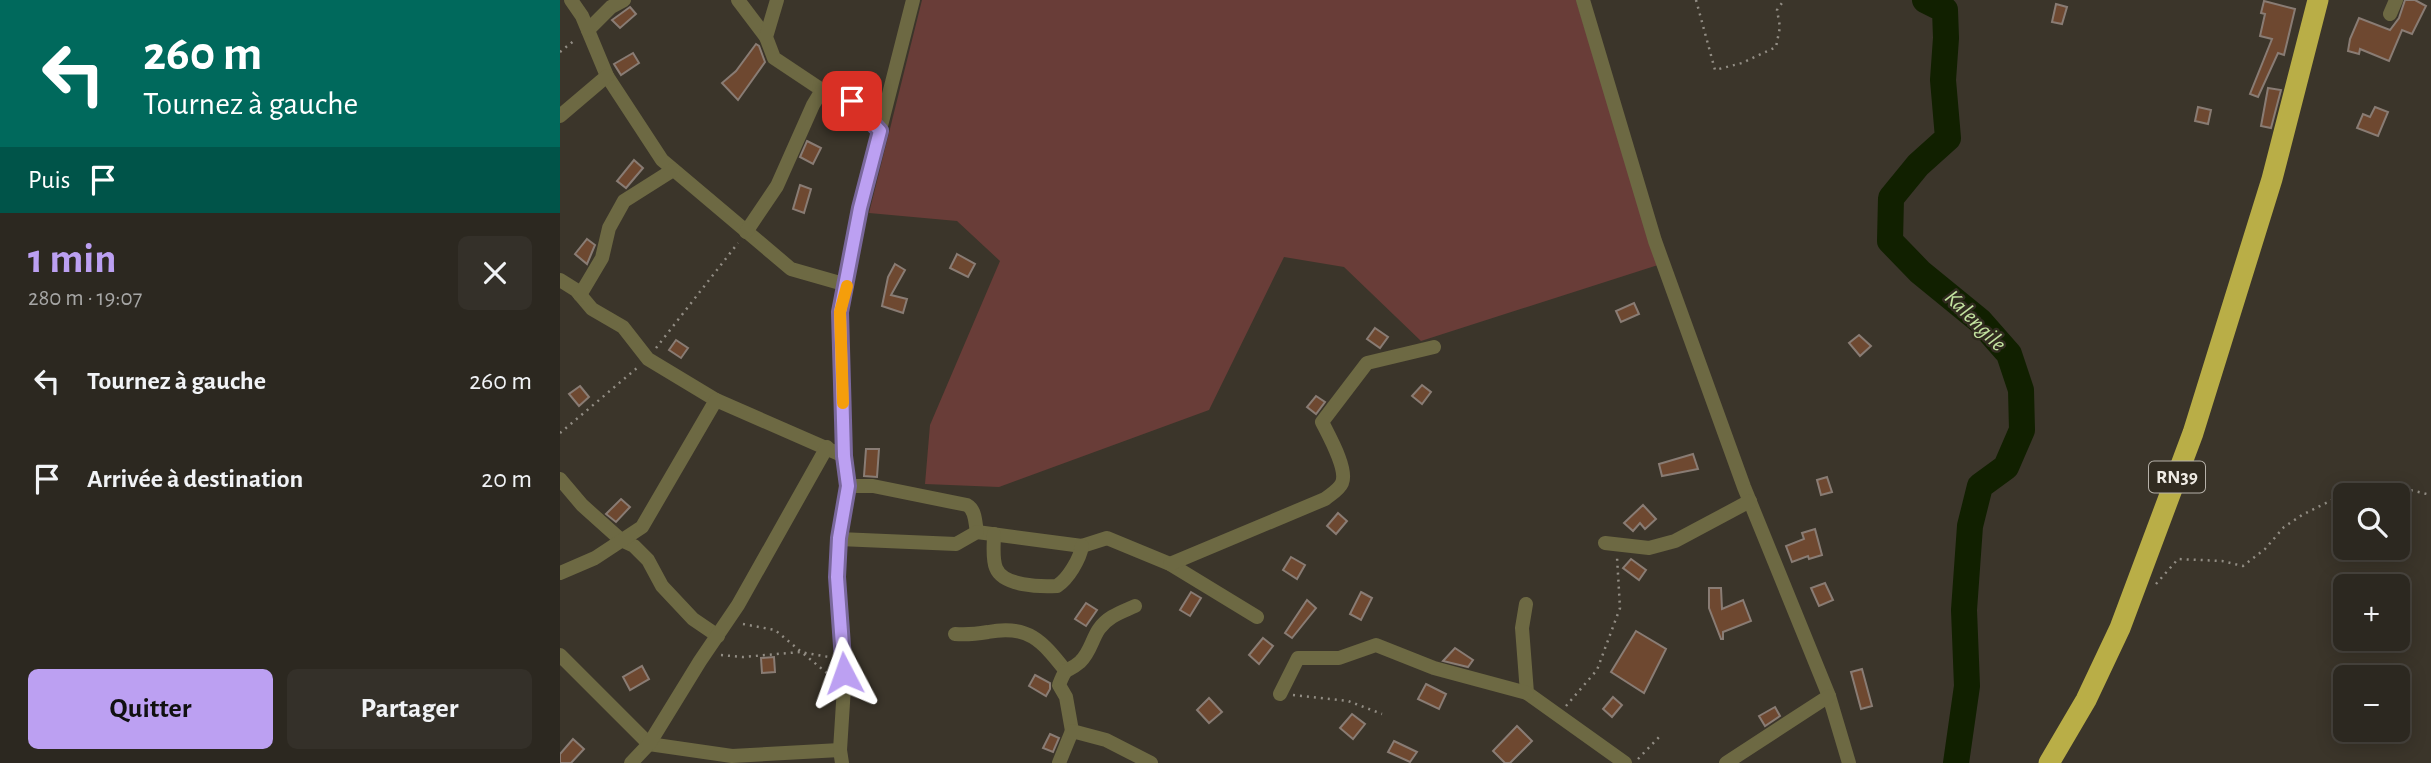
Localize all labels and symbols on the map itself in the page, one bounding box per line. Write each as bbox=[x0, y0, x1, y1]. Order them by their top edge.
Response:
pin bbox=[822, 71, 882, 131]
water label: Kalengile bbox=[1940, 286, 2010, 356]
road number: RN39 bbox=[2149, 462, 2205, 492]
position arrow bbox=[807, 636, 881, 710]

